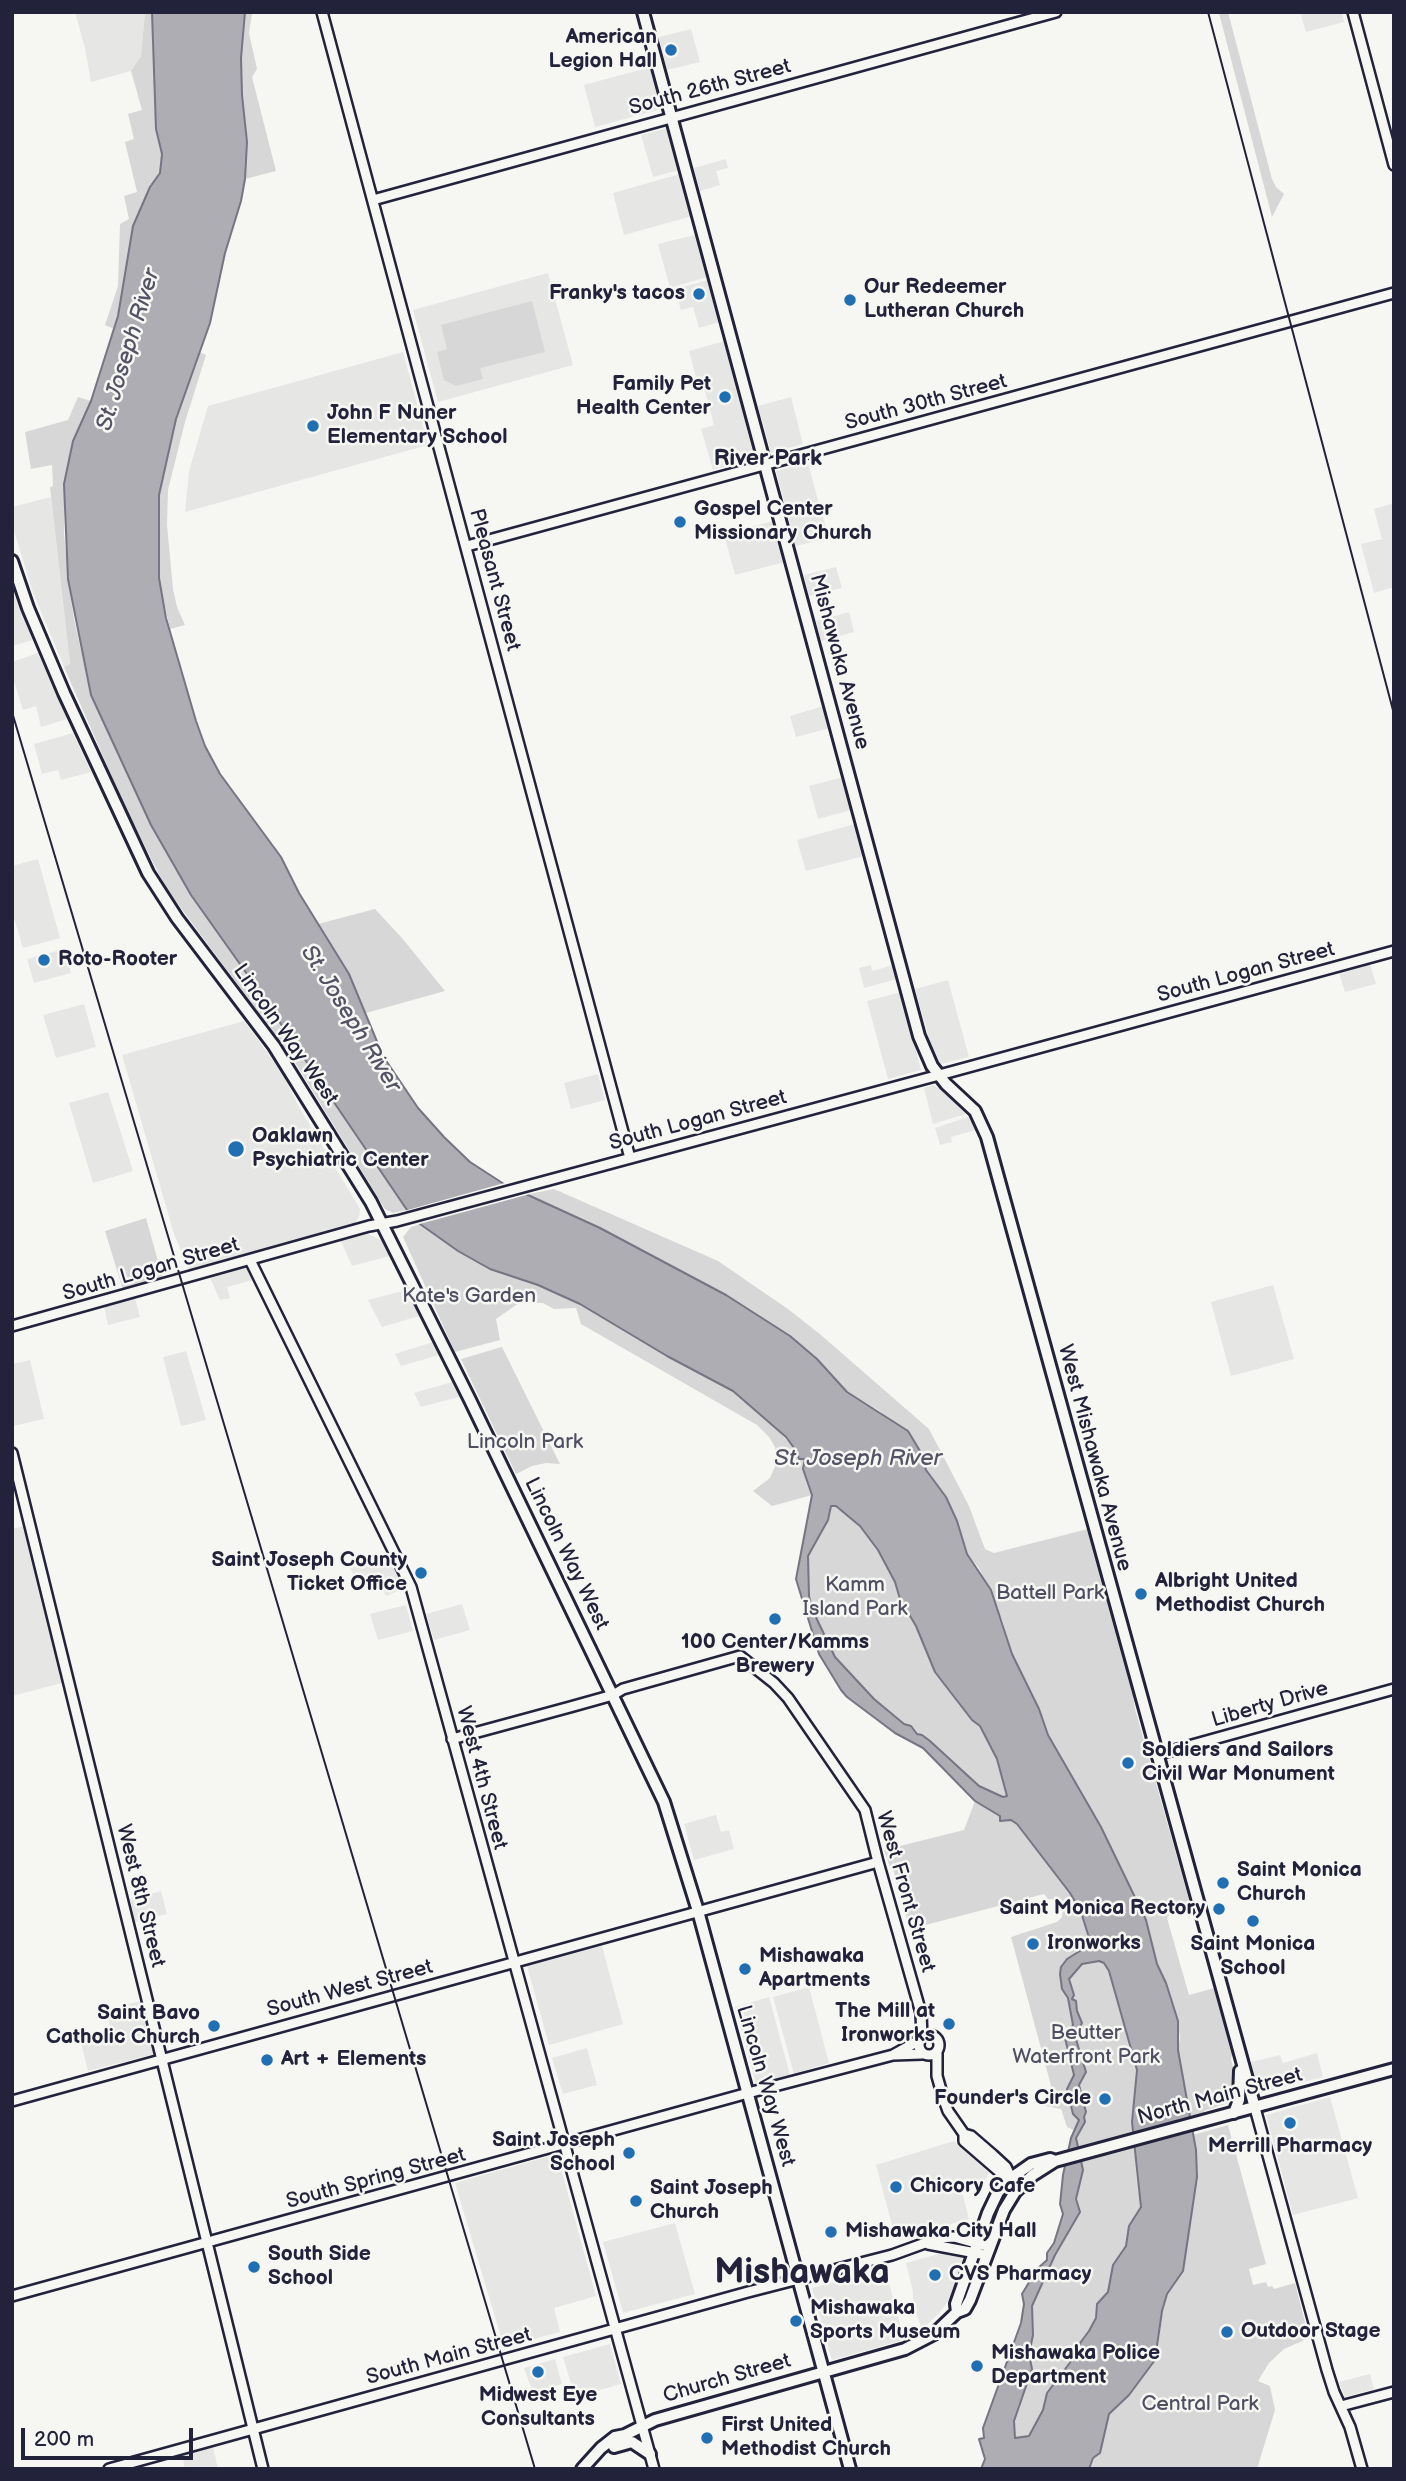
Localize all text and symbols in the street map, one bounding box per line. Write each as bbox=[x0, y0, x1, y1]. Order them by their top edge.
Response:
place label: American Legion Hall bbox=[549, 25, 657, 75]
marker: American Legion Hall bbox=[663, 42, 679, 58]
street label: South 26th Street bbox=[626, 54, 794, 122]
water label: St. Joseph River bbox=[91, 266, 167, 434]
place label: Our Redeemer Lutheran Church bbox=[864, 275, 1024, 325]
place label: Franky's tacos bbox=[549, 281, 685, 307]
marker: Franky's tacos bbox=[691, 286, 707, 302]
marker: Our Redeemer Lutheran Church bbox=[842, 292, 858, 308]
street label: South 30th Street bbox=[842, 369, 1010, 437]
place label: Family Pet Health Center bbox=[576, 372, 711, 422]
marker: Family Pet Health Center bbox=[717, 389, 733, 405]
place label: John F Nuner Elementary School bbox=[327, 401, 507, 451]
marker: John F Nuner Elementary School bbox=[305, 418, 321, 434]
district label: River Park bbox=[714, 445, 822, 473]
place label: Gospel Center Missionary Church bbox=[694, 497, 872, 547]
street label: Pleasant Street bbox=[463, 506, 525, 654]
marker: Gospel Center Missionary Church bbox=[672, 514, 688, 530]
street label: Mishawaka Avenue bbox=[803, 571, 875, 753]
street label: South Logan Street bbox=[1155, 937, 1337, 1009]
water label: St. Joseph River bbox=[294, 941, 406, 1097]
place label: Roto-Rooter bbox=[58, 947, 177, 973]
marker: Roto-Rooter bbox=[36, 952, 52, 968]
street label: Lincoln Way West bbox=[227, 960, 343, 1110]
street label: South Logan Street bbox=[607, 1085, 789, 1157]
place label: Oaklawn Psychiatric Center bbox=[252, 1124, 429, 1174]
marker: Oaklawn Psychiatric Center bbox=[226, 1139, 246, 1159]
street label: South Logan Street bbox=[60, 1233, 242, 1307]
park label: Kate's Garden bbox=[402, 1284, 536, 1310]
street label: West Mishawaka Avenue bbox=[1052, 1342, 1136, 1574]
park label: Lincoln Park bbox=[467, 1430, 583, 1456]
water label: St. Joseph River bbox=[774, 1445, 942, 1473]
street label: Lincoln Way West bbox=[518, 1474, 614, 1634]
place label: Saint Joseph County Ticket Office bbox=[212, 1548, 407, 1598]
marker: Saint Joseph County Ticket Office bbox=[413, 1565, 429, 1581]
place label: Albright United Methodist Church bbox=[1155, 1569, 1325, 1619]
park label: Kamm Island Park bbox=[803, 1573, 907, 1623]
park label: Battell Park bbox=[996, 1581, 1104, 1607]
marker: Albright United Methodist Church bbox=[1133, 1586, 1149, 1602]
marker: 100 Center/Kamms Brewery bbox=[767, 1611, 783, 1627]
place label: 100 Center/Kamms Brewery bbox=[681, 1630, 869, 1680]
street label: Liberty Drive bbox=[1209, 1676, 1331, 1734]
street label: West 4th Street bbox=[450, 1704, 512, 1852]
place label: Soldiers and Sailors Civil War Monument bbox=[1142, 1738, 1335, 1788]
marker: Soldiers and Sailors Civil War Monument bbox=[1120, 1755, 1136, 1771]
street label: West Front Street bbox=[870, 1809, 940, 1975]
street label: West 8th Street bbox=[110, 1822, 170, 1970]
place label: Saint Monica Church bbox=[1237, 1858, 1362, 1908]
marker: Saint Monica Church bbox=[1215, 1875, 1231, 1891]
place label: Saint Monica Rectory bbox=[999, 1896, 1205, 1922]
marker: Saint Monica Rectory bbox=[1211, 1901, 1227, 1917]
marker: Saint Monica School bbox=[1245, 1913, 1261, 1929]
place label: Ironworks bbox=[1047, 1931, 1141, 1957]
place label: Saint Monica School bbox=[1191, 1932, 1315, 1982]
marker: Ironworks bbox=[1025, 1936, 1041, 1952]
place label: Mishawaka Apartments bbox=[759, 1944, 870, 1994]
street label: South West Street bbox=[264, 1955, 436, 2023]
marker: Mishawaka Apartments bbox=[737, 1961, 753, 1977]
place label: The Mill at Ironworks bbox=[835, 1999, 935, 2049]
place label: Saint Bavo Catholic Church bbox=[46, 2001, 200, 2051]
street label: Lincoln Way West bbox=[730, 2003, 800, 2169]
marker: The Mill at Ironworks bbox=[941, 2016, 957, 2032]
marker: Saint Bavo Catholic Church bbox=[206, 2018, 222, 2034]
park label: Beutter Waterfront Park bbox=[1012, 2021, 1160, 2071]
place label: Art + Elements bbox=[281, 2047, 426, 2073]
marker: Art + Elements bbox=[259, 2052, 275, 2068]
street label: North Main Street bbox=[1135, 2063, 1305, 2131]
place label: Founder's Circle bbox=[934, 2086, 1091, 2112]
marker: Founder's Circle bbox=[1097, 2091, 1113, 2107]
marker: Merrill Pharmacy bbox=[1282, 2115, 1298, 2131]
place label: Saint Joseph School bbox=[492, 2128, 615, 2178]
place label: Merrill Pharmacy bbox=[1208, 2134, 1372, 2160]
street label: South Spring Street bbox=[284, 2143, 468, 2215]
marker: Saint Joseph School bbox=[621, 2145, 637, 2161]
place label: Chicory Cafe bbox=[910, 2174, 1035, 2200]
place label: Saint Joseph Church bbox=[650, 2176, 773, 2226]
marker: Chicory Cafe bbox=[888, 2179, 904, 2195]
marker: Saint Joseph Church bbox=[628, 2193, 644, 2209]
place label: Mishawaka City Hall bbox=[845, 2219, 1036, 2245]
marker: Mishawaka City Hall bbox=[823, 2224, 839, 2240]
place label: South Side School bbox=[268, 2242, 371, 2292]
district label: Mishawaka bbox=[714, 2253, 890, 2295]
marker: South Side School bbox=[246, 2259, 262, 2275]
place label: CVS Pharmacy bbox=[949, 2262, 1091, 2288]
marker: CVS Pharmacy bbox=[927, 2267, 943, 2283]
place label: Mishawaka Sports Museum bbox=[810, 2296, 960, 2346]
marker: Mishawaka Sports Museum bbox=[788, 2313, 804, 2329]
place label: Outdoor Stage bbox=[1241, 2319, 1381, 2345]
street label: South Main Street bbox=[364, 2323, 534, 2391]
marker: Outdoor Stage bbox=[1219, 2324, 1235, 2340]
place label: Mishawaka Police Department bbox=[991, 2341, 1160, 2391]
street label: Church Street bbox=[660, 2349, 794, 2409]
marker: Mishawaka Police Department bbox=[969, 2358, 985, 2374]
marker: Midwest Eye Consultants bbox=[530, 2364, 546, 2380]
place label: Midwest Eye Consultants bbox=[479, 2383, 597, 2433]
park label: Central Park bbox=[1141, 2392, 1259, 2418]
place label: First United Methodist Church bbox=[721, 2413, 891, 2463]
scale bar bbox=[24, 2414, 196, 2458]
text: 200 m bbox=[34, 2427, 94, 2452]
marker: First United Methodist Church bbox=[699, 2430, 715, 2446]

